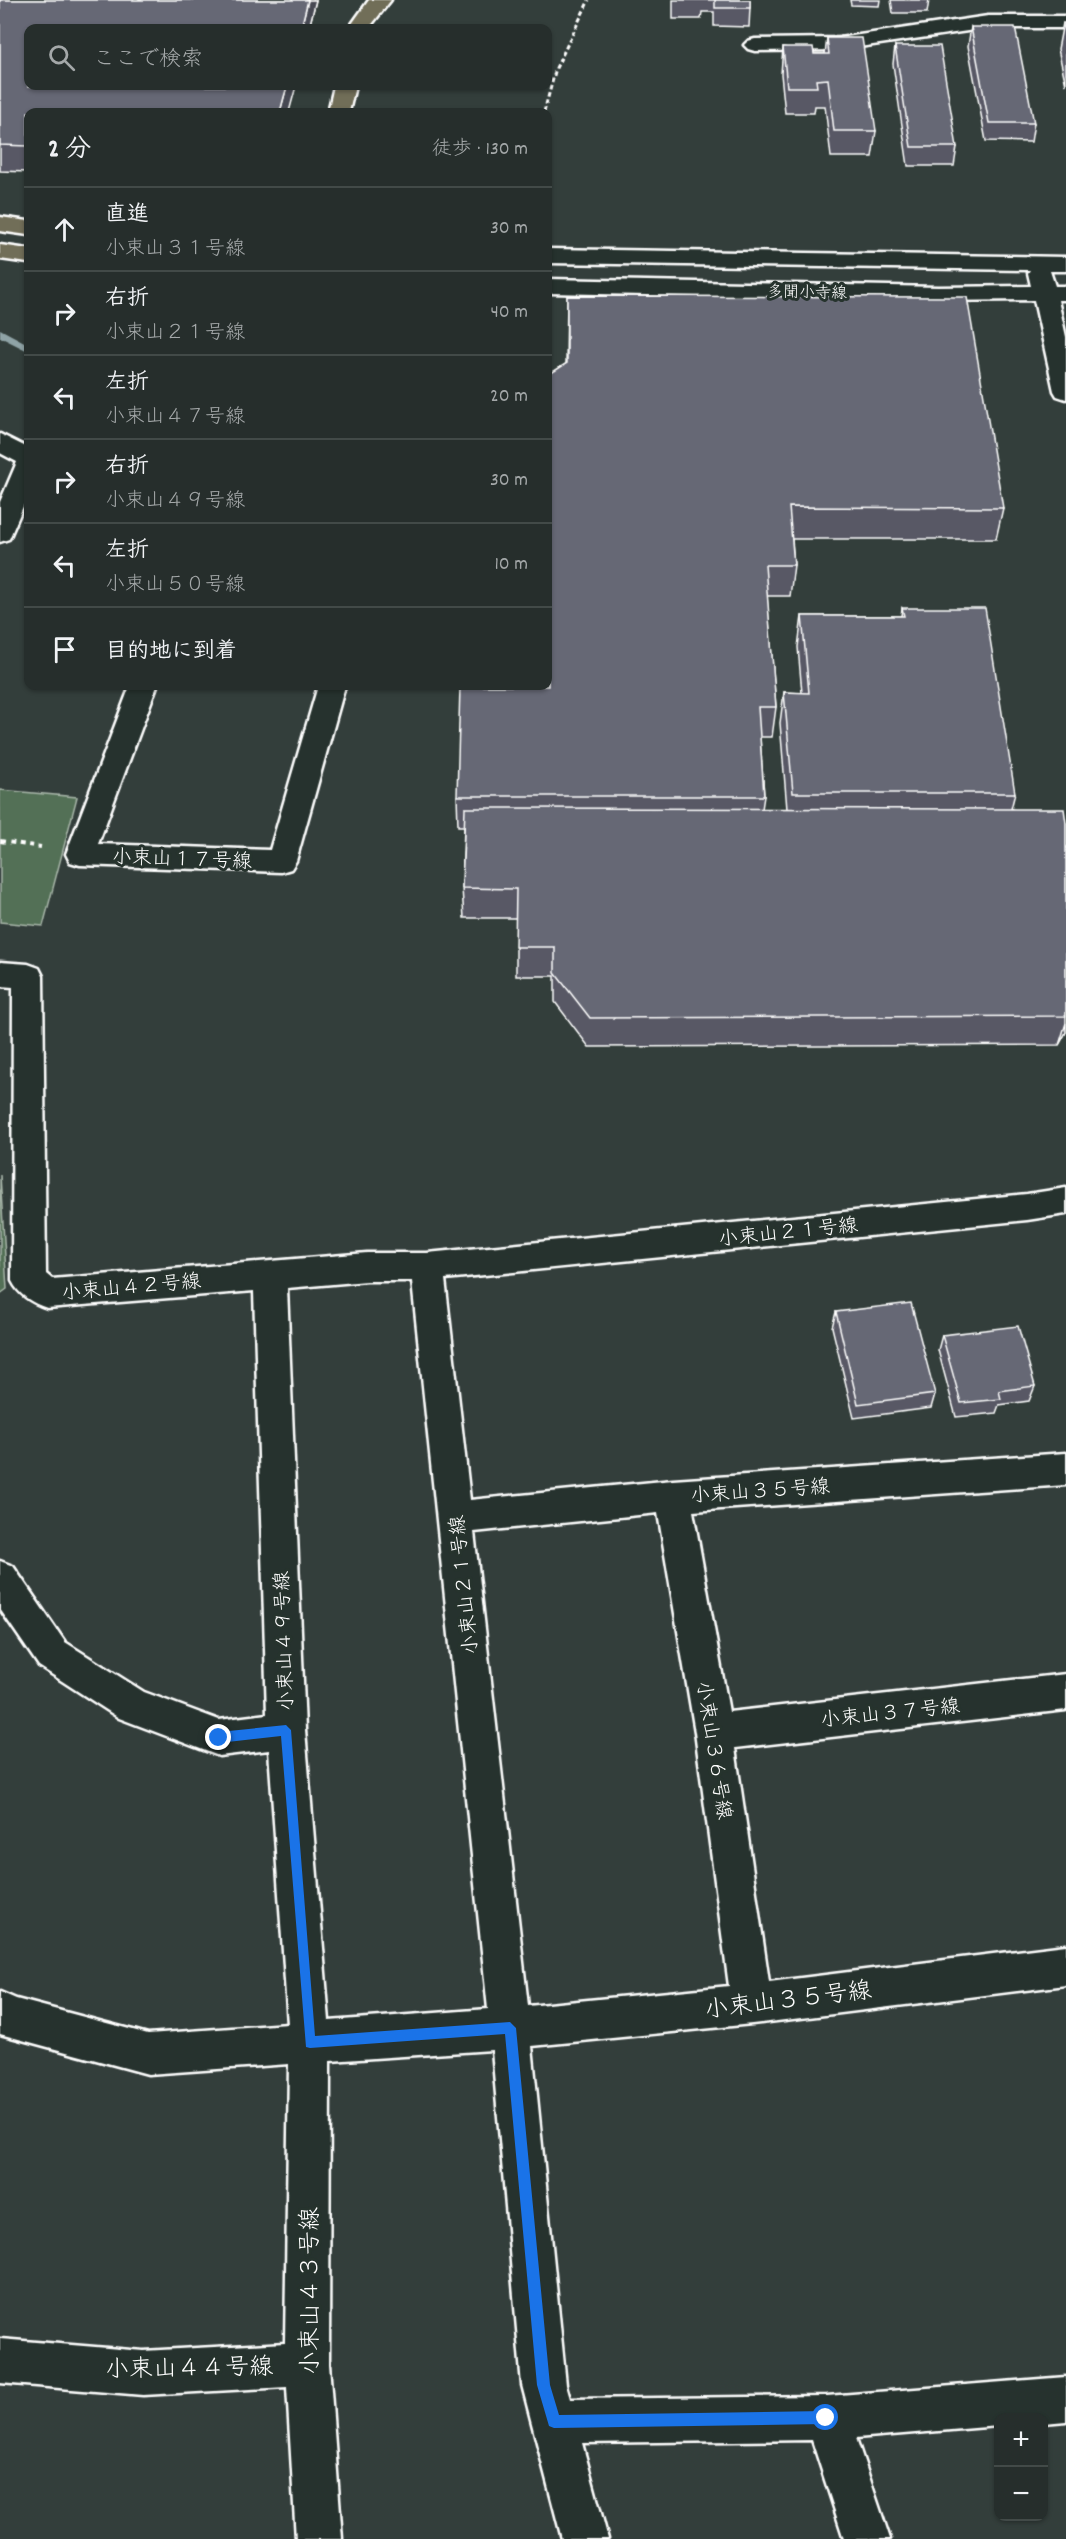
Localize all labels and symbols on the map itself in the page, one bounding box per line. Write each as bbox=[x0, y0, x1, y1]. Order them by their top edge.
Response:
street label: 多聞小寺線 bbox=[767, 281, 847, 306]
street label: 小束山１７号線 bbox=[111, 845, 252, 877]
street label: 小束山２１号線 bbox=[717, 1213, 859, 1255]
street label: 小束山４２号線 bbox=[60, 1269, 202, 1309]
street label: 小束山３５号線 bbox=[689, 1474, 831, 1512]
street label: 小束山２１号線 bbox=[445, 1514, 487, 1656]
street label: 小束山４９号線 bbox=[270, 1570, 302, 1711]
street label: 小束山３６号線 bbox=[687, 1679, 737, 1822]
street label: 小束山３７号線 bbox=[819, 1694, 961, 1736]
route end bbox=[205, 1724, 231, 1750]
street label: 小束山３５号線 bbox=[703, 1975, 874, 2029]
street label: 小束山４３号線 bbox=[295, 2207, 329, 2375]
street label: 小束山４４号線 bbox=[105, 2352, 273, 2388]
route start bbox=[812, 2404, 838, 2430]

